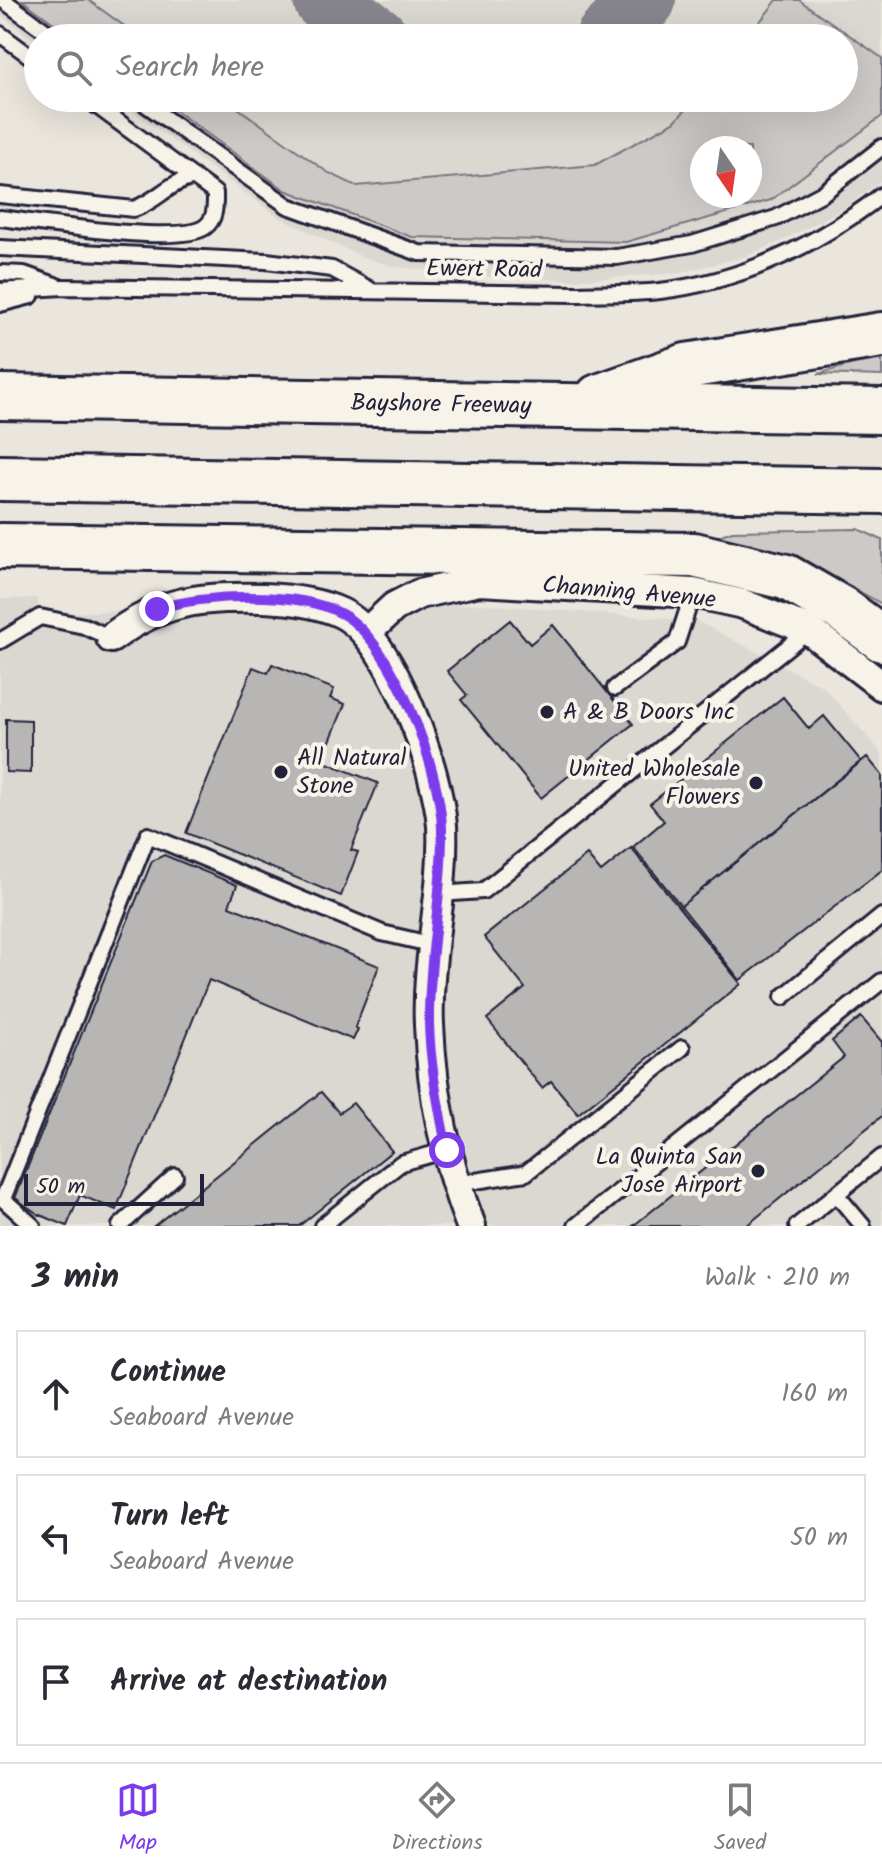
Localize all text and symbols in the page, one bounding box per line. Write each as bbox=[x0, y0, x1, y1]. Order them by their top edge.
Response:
search box bbox=[24, 24, 858, 112]
text: Search here bbox=[116, 44, 264, 92]
icon: search bbox=[52, 46, 96, 90]
north arrow bbox=[690, 136, 762, 208]
street label: Ewert Road bbox=[426, 249, 543, 291]
street label: Bayshore Freeway bbox=[350, 384, 533, 426]
street label: Channing Avenue bbox=[540, 566, 718, 620]
route end bbox=[139, 591, 175, 627]
place label: A & B Doors Inc bbox=[563, 693, 735, 732]
marker: A & B Doors Inc bbox=[538, 703, 556, 721]
place label: All Natural Stone bbox=[297, 739, 407, 806]
place label: United Wholesale Flowers bbox=[568, 750, 740, 817]
marker: All Natural Stone bbox=[272, 763, 290, 781]
marker: United Wholesale Flowers bbox=[747, 774, 765, 792]
route start bbox=[429, 1132, 465, 1168]
place label: La Quinta San Jose Airport bbox=[596, 1138, 743, 1205]
marker: La Quinta San Jose Airport bbox=[749, 1162, 767, 1180]
scale bar bbox=[24, 1170, 204, 1206]
text: 50 m bbox=[36, 1170, 85, 1205]
text: 3 min bbox=[32, 1251, 119, 1305]
text: Walk · 210 m bbox=[705, 1257, 850, 1299]
text: Continue bbox=[110, 1349, 226, 1397]
icon: ahead bbox=[34, 1372, 78, 1416]
text: 160 m bbox=[781, 1373, 848, 1415]
text: Seaboard Avenue bbox=[110, 1397, 294, 1439]
text: Turn left bbox=[110, 1493, 229, 1541]
icon: left bbox=[34, 1516, 78, 1560]
text: 50 m bbox=[790, 1517, 848, 1559]
text: Seaboard Avenue bbox=[110, 1541, 294, 1583]
text: Arrive at destination bbox=[110, 1658, 387, 1706]
icon: arrive bbox=[34, 1660, 78, 1704]
tab: Map bbox=[116, 1778, 160, 1861]
tab: Directions bbox=[391, 1778, 483, 1861]
tab: Saved bbox=[714, 1778, 766, 1861]

